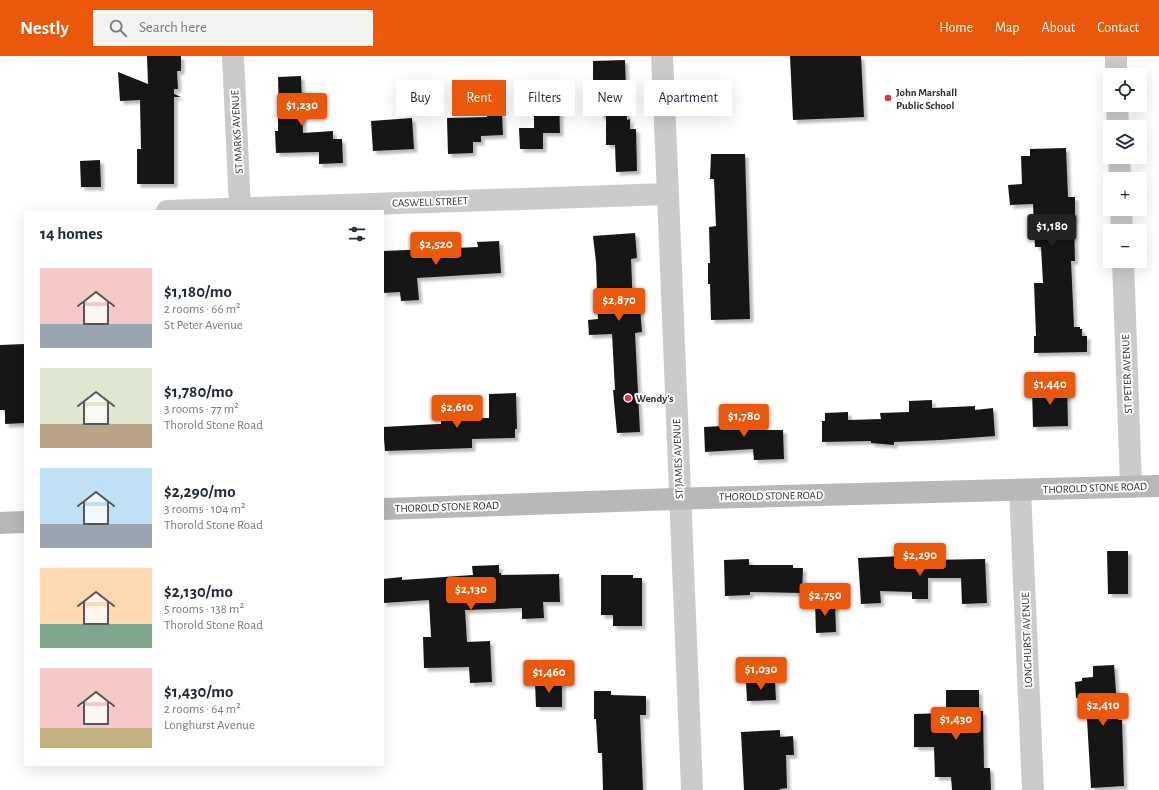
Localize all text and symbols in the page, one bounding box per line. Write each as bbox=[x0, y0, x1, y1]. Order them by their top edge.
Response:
search box bbox=[93, 10, 373, 46]
icon: search bbox=[107, 17, 129, 39]
text: Nestly bbox=[20, 19, 69, 38]
text: Search here bbox=[139, 20, 207, 35]
text: Home bbox=[939, 21, 973, 35]
text: Map bbox=[995, 21, 1019, 35]
text: About bbox=[1041, 21, 1075, 35]
text: Contact bbox=[1097, 21, 1139, 35]
map controls bbox=[1103, 68, 1147, 268]
button: locate bbox=[1103, 68, 1147, 112]
chip: Buy bbox=[396, 80, 444, 116]
chip: Rent bbox=[452, 80, 506, 116]
chip: Filters bbox=[514, 80, 575, 116]
chip: New bbox=[583, 80, 636, 116]
chip: Apartment bbox=[644, 80, 732, 116]
place label: John Marshall Public School bbox=[896, 87, 957, 111]
street label: ST MARKS AVENUE bbox=[229, 89, 245, 174]
pin: $1,230 bbox=[269, 93, 335, 127]
marker: John Marshall Public School bbox=[883, 93, 893, 103]
text: $1,230 bbox=[286, 99, 318, 112]
button: layers bbox=[1103, 120, 1147, 164]
button: + bbox=[1103, 172, 1147, 216]
street label: CASWELL STREET bbox=[392, 195, 469, 209]
pin: $1,180 bbox=[1019, 214, 1085, 248]
text: $1,180 bbox=[1036, 220, 1068, 233]
icon: filters bbox=[346, 223, 368, 245]
button: − bbox=[1103, 224, 1147, 268]
text: 14 homes bbox=[40, 225, 103, 242]
pin: $2,520 bbox=[403, 232, 469, 266]
text: $2,520 bbox=[419, 238, 453, 251]
text: $1,180/mo bbox=[164, 283, 232, 300]
icon: home bbox=[72, 284, 120, 332]
pin: $2,870 bbox=[586, 288, 652, 322]
text: $2,870 bbox=[602, 294, 636, 307]
text: 2 rooms · 66 m² bbox=[164, 303, 241, 316]
text: St Peter Avenue bbox=[164, 319, 243, 332]
street label: ST PETER AVENUE bbox=[1120, 334, 1134, 414]
pin: $1,440 bbox=[1017, 372, 1083, 406]
text: $1,440 bbox=[1033, 378, 1067, 391]
text: $1,780/mo bbox=[164, 383, 233, 400]
icon: home bbox=[72, 384, 120, 432]
marker: Wendy's bbox=[623, 393, 633, 403]
place label: Wendy's bbox=[636, 393, 674, 404]
pin: $2,610 bbox=[424, 395, 490, 429]
text: $2,610 bbox=[441, 401, 473, 414]
text: 3 rooms · 77 m² bbox=[164, 403, 239, 416]
pin: $1,780 bbox=[711, 404, 777, 438]
text: $1,780 bbox=[728, 410, 760, 423]
street label: ST JAMES AVENUE bbox=[671, 418, 685, 499]
text: Thorold Stone Road bbox=[164, 419, 263, 432]
street label: THOROLD STONE ROAD bbox=[1043, 481, 1147, 495]
text: $2,290/mo bbox=[164, 483, 236, 500]
icon: home bbox=[72, 484, 120, 532]
street label: THOROLD STONE ROAD bbox=[719, 490, 823, 502]
street label: THOROLD STONE ROAD bbox=[395, 500, 499, 514]
text: 3 rooms · 104 m² bbox=[164, 503, 245, 516]
text: Thorold Stone Road bbox=[164, 519, 263, 532]
pin: $2,290 bbox=[887, 543, 953, 577]
text: $2,290 bbox=[903, 549, 937, 562]
pin: $2,130 bbox=[438, 577, 504, 611]
text: $2,130/mo bbox=[164, 583, 233, 600]
text: $2,130 bbox=[455, 583, 487, 596]
pin: $2,750 bbox=[792, 583, 858, 617]
icon: home bbox=[72, 584, 120, 632]
text: $2,750 bbox=[809, 589, 841, 602]
street label: LONGHURST AVENUE bbox=[1020, 592, 1034, 688]
text: 5 rooms · 138 m² bbox=[164, 603, 244, 616]
text: Thorold Stone Road bbox=[164, 619, 263, 632]
pin: $1,030 bbox=[728, 657, 794, 691]
pin: $1,460 bbox=[516, 660, 582, 694]
text: $1,030 bbox=[745, 663, 777, 676]
text: $1,460 bbox=[532, 666, 566, 679]
text: $1,430/mo bbox=[164, 683, 233, 700]
icon: home bbox=[72, 684, 120, 732]
pin: $2,410 bbox=[1070, 693, 1136, 727]
text: $2,410 bbox=[1087, 699, 1119, 712]
text: 2 rooms · 64 m² bbox=[164, 703, 241, 716]
pin: $1,430 bbox=[923, 707, 989, 741]
text: $1,430 bbox=[940, 713, 972, 726]
text: Longhurst Avenue bbox=[164, 719, 255, 732]

